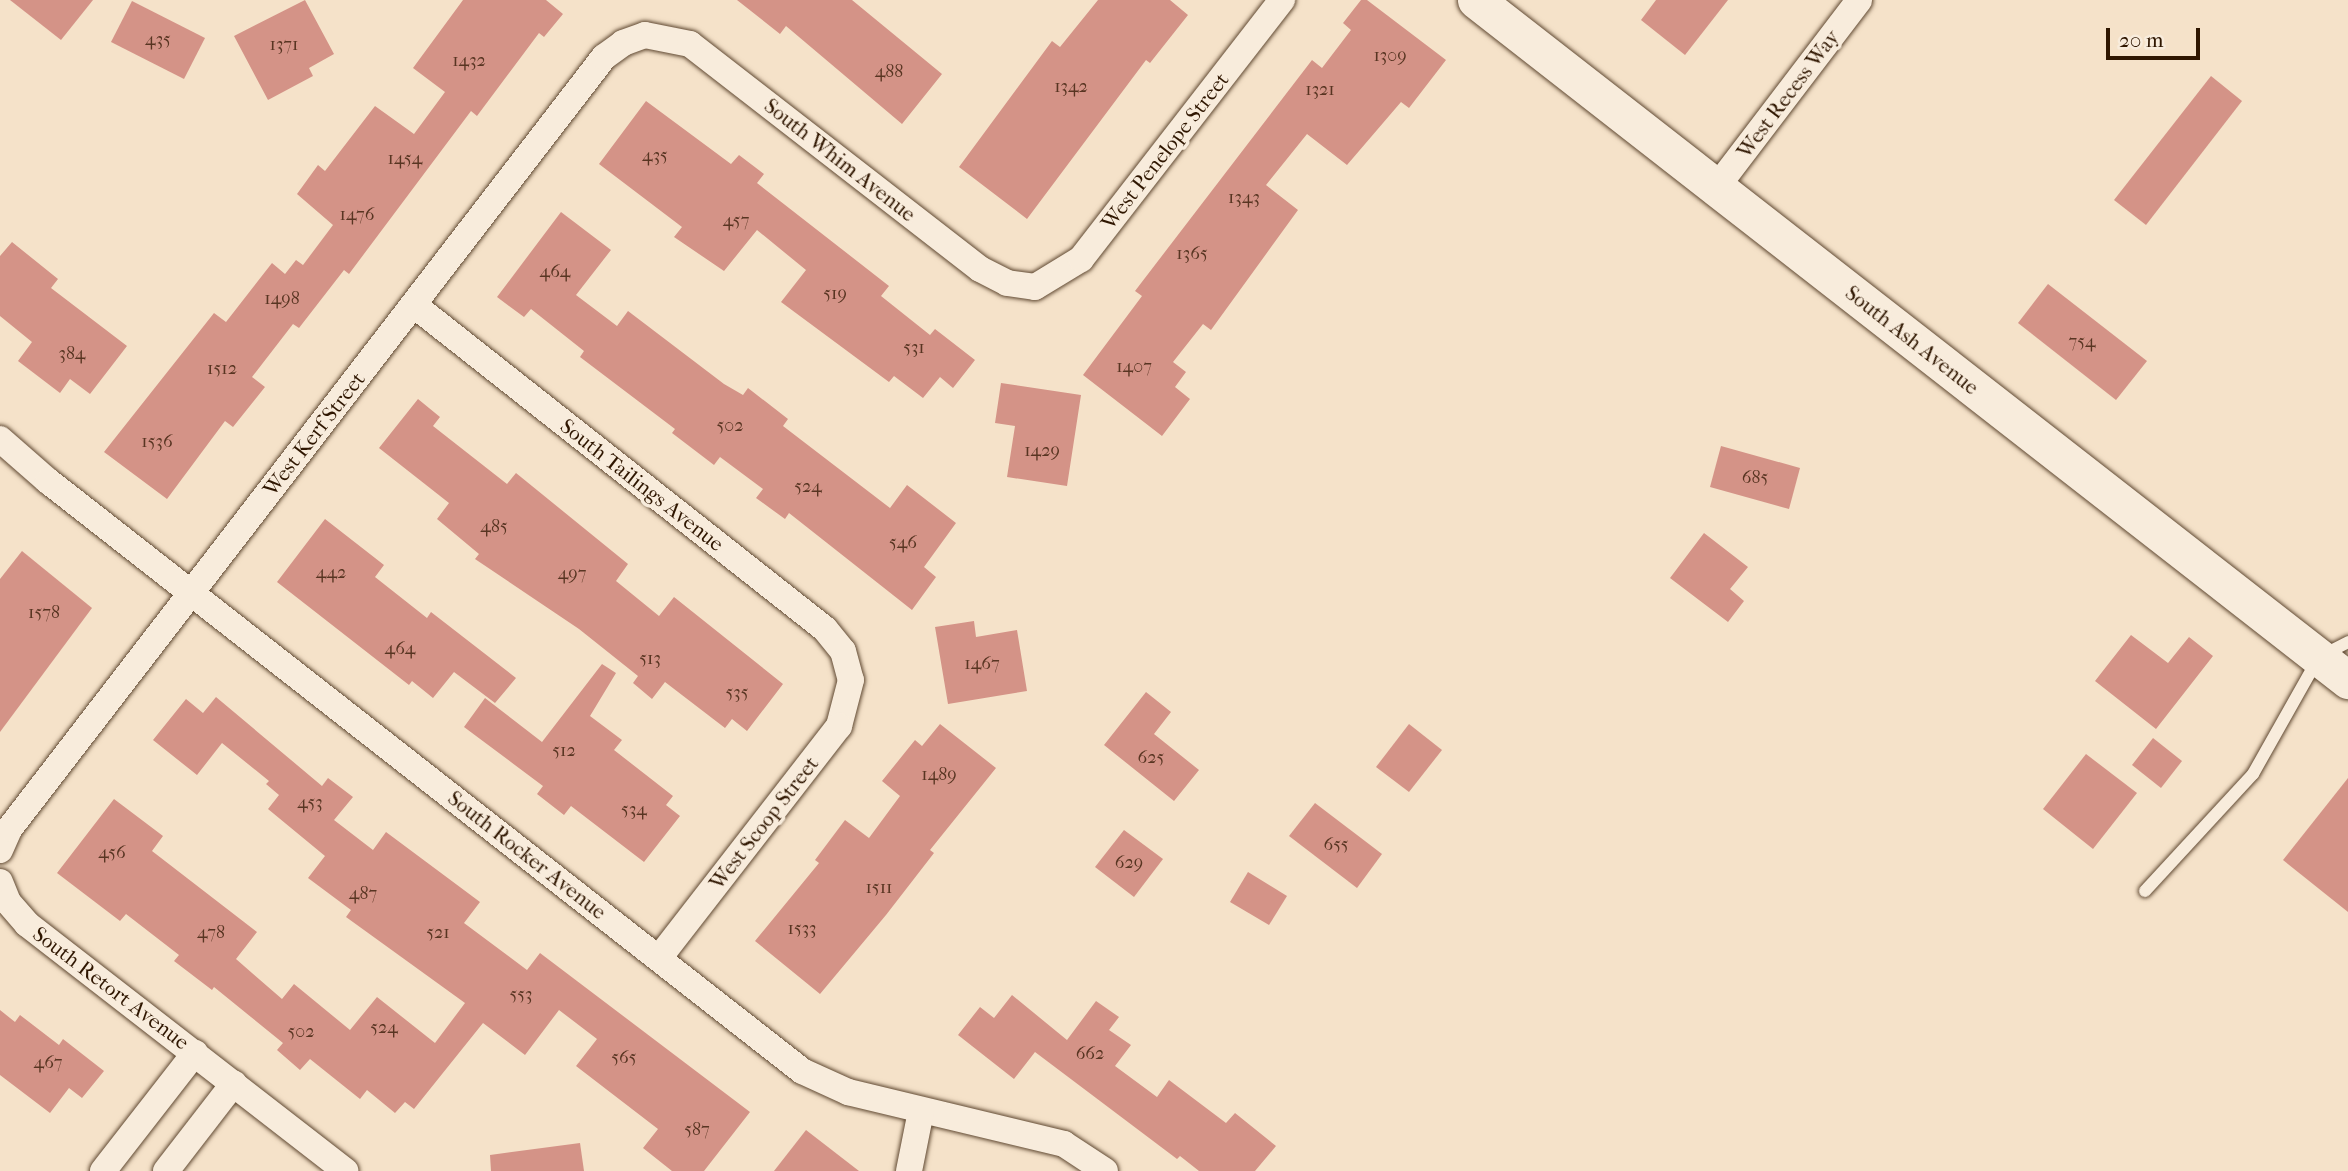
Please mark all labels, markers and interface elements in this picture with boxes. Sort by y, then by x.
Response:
scale bar [2110,14,2204,58]
street label: West Recess Way [1732,25,1844,163]
text: 20 m [2119,28,2163,52]
house number: 435 [145,29,171,51]
house number: 1371 [270,34,298,56]
house number: 1309 [1373,45,1407,67]
house number: 1432 [452,50,486,72]
house number: 488 [875,61,903,83]
street label: West Penelope Street [1096,67,1234,235]
house number: 1342 [1054,76,1088,98]
house number: 1321 [1305,79,1335,101]
street label: South Whim Avenue [759,93,921,227]
house number: 435 [642,145,668,167]
house number: 1454 [388,148,422,170]
house number: 1343 [1228,187,1260,209]
house number: 1476 [340,204,374,226]
house number: 457 [723,210,749,232]
house number: 1365 [1176,243,1208,265]
house number: 464 [540,261,570,283]
street label: South Ash Avenue [1840,280,1984,400]
house number: 519 [823,283,847,305]
house number: 1498 [264,288,300,310]
house number: 754 [2068,331,2096,353]
house number: 531 [903,337,925,359]
house number: 384 [59,343,85,365]
house number: 1407 [1116,356,1152,378]
house number: 1512 [207,358,237,380]
street label: West Kerf Street [258,367,370,501]
street label: South Tailings Avenue [555,413,729,557]
house number: 502 [717,415,743,437]
house number: 1536 [141,431,173,453]
house number: 1429 [1024,440,1060,462]
house number: 685 [1742,467,1768,489]
house number: 524 [794,476,822,498]
house number: 485 [480,516,508,538]
house number: 546 [889,532,917,554]
house number: 442 [316,562,346,584]
house number: 497 [558,563,586,585]
house number: 1578 [28,602,60,624]
house number: 464 [385,638,415,660]
house number: 513 [639,648,661,670]
house number: 1467 [964,653,1000,675]
house number: 535 [726,682,748,704]
house number: 512 [552,740,576,762]
house number: 625 [1138,747,1164,769]
street label: West Scoop Street [704,751,824,895]
house number: 1489 [921,764,957,786]
street label: South Rocker Avenue [443,785,611,925]
house number: 453 [297,792,323,814]
house number: 534 [621,799,647,821]
house number: 655 [1323,834,1349,856]
house number: 456 [98,842,126,864]
house number: 629 [1115,852,1143,874]
house number: 1511 [866,877,892,899]
house number: 487 [349,883,377,905]
house number: 1533 [788,918,816,940]
street label: South Retort Avenue [28,921,194,1055]
house number: 478 [197,922,225,944]
house number: 521 [426,922,450,944]
house number: 553 [510,984,532,1006]
house number: 524 [370,1017,398,1039]
house number: 502 [288,1021,314,1043]
house number: 662 [1076,1043,1104,1065]
house number: 565 [611,1047,637,1069]
house number: 467 [34,1052,62,1074]
house number: 587 [684,1119,710,1141]

